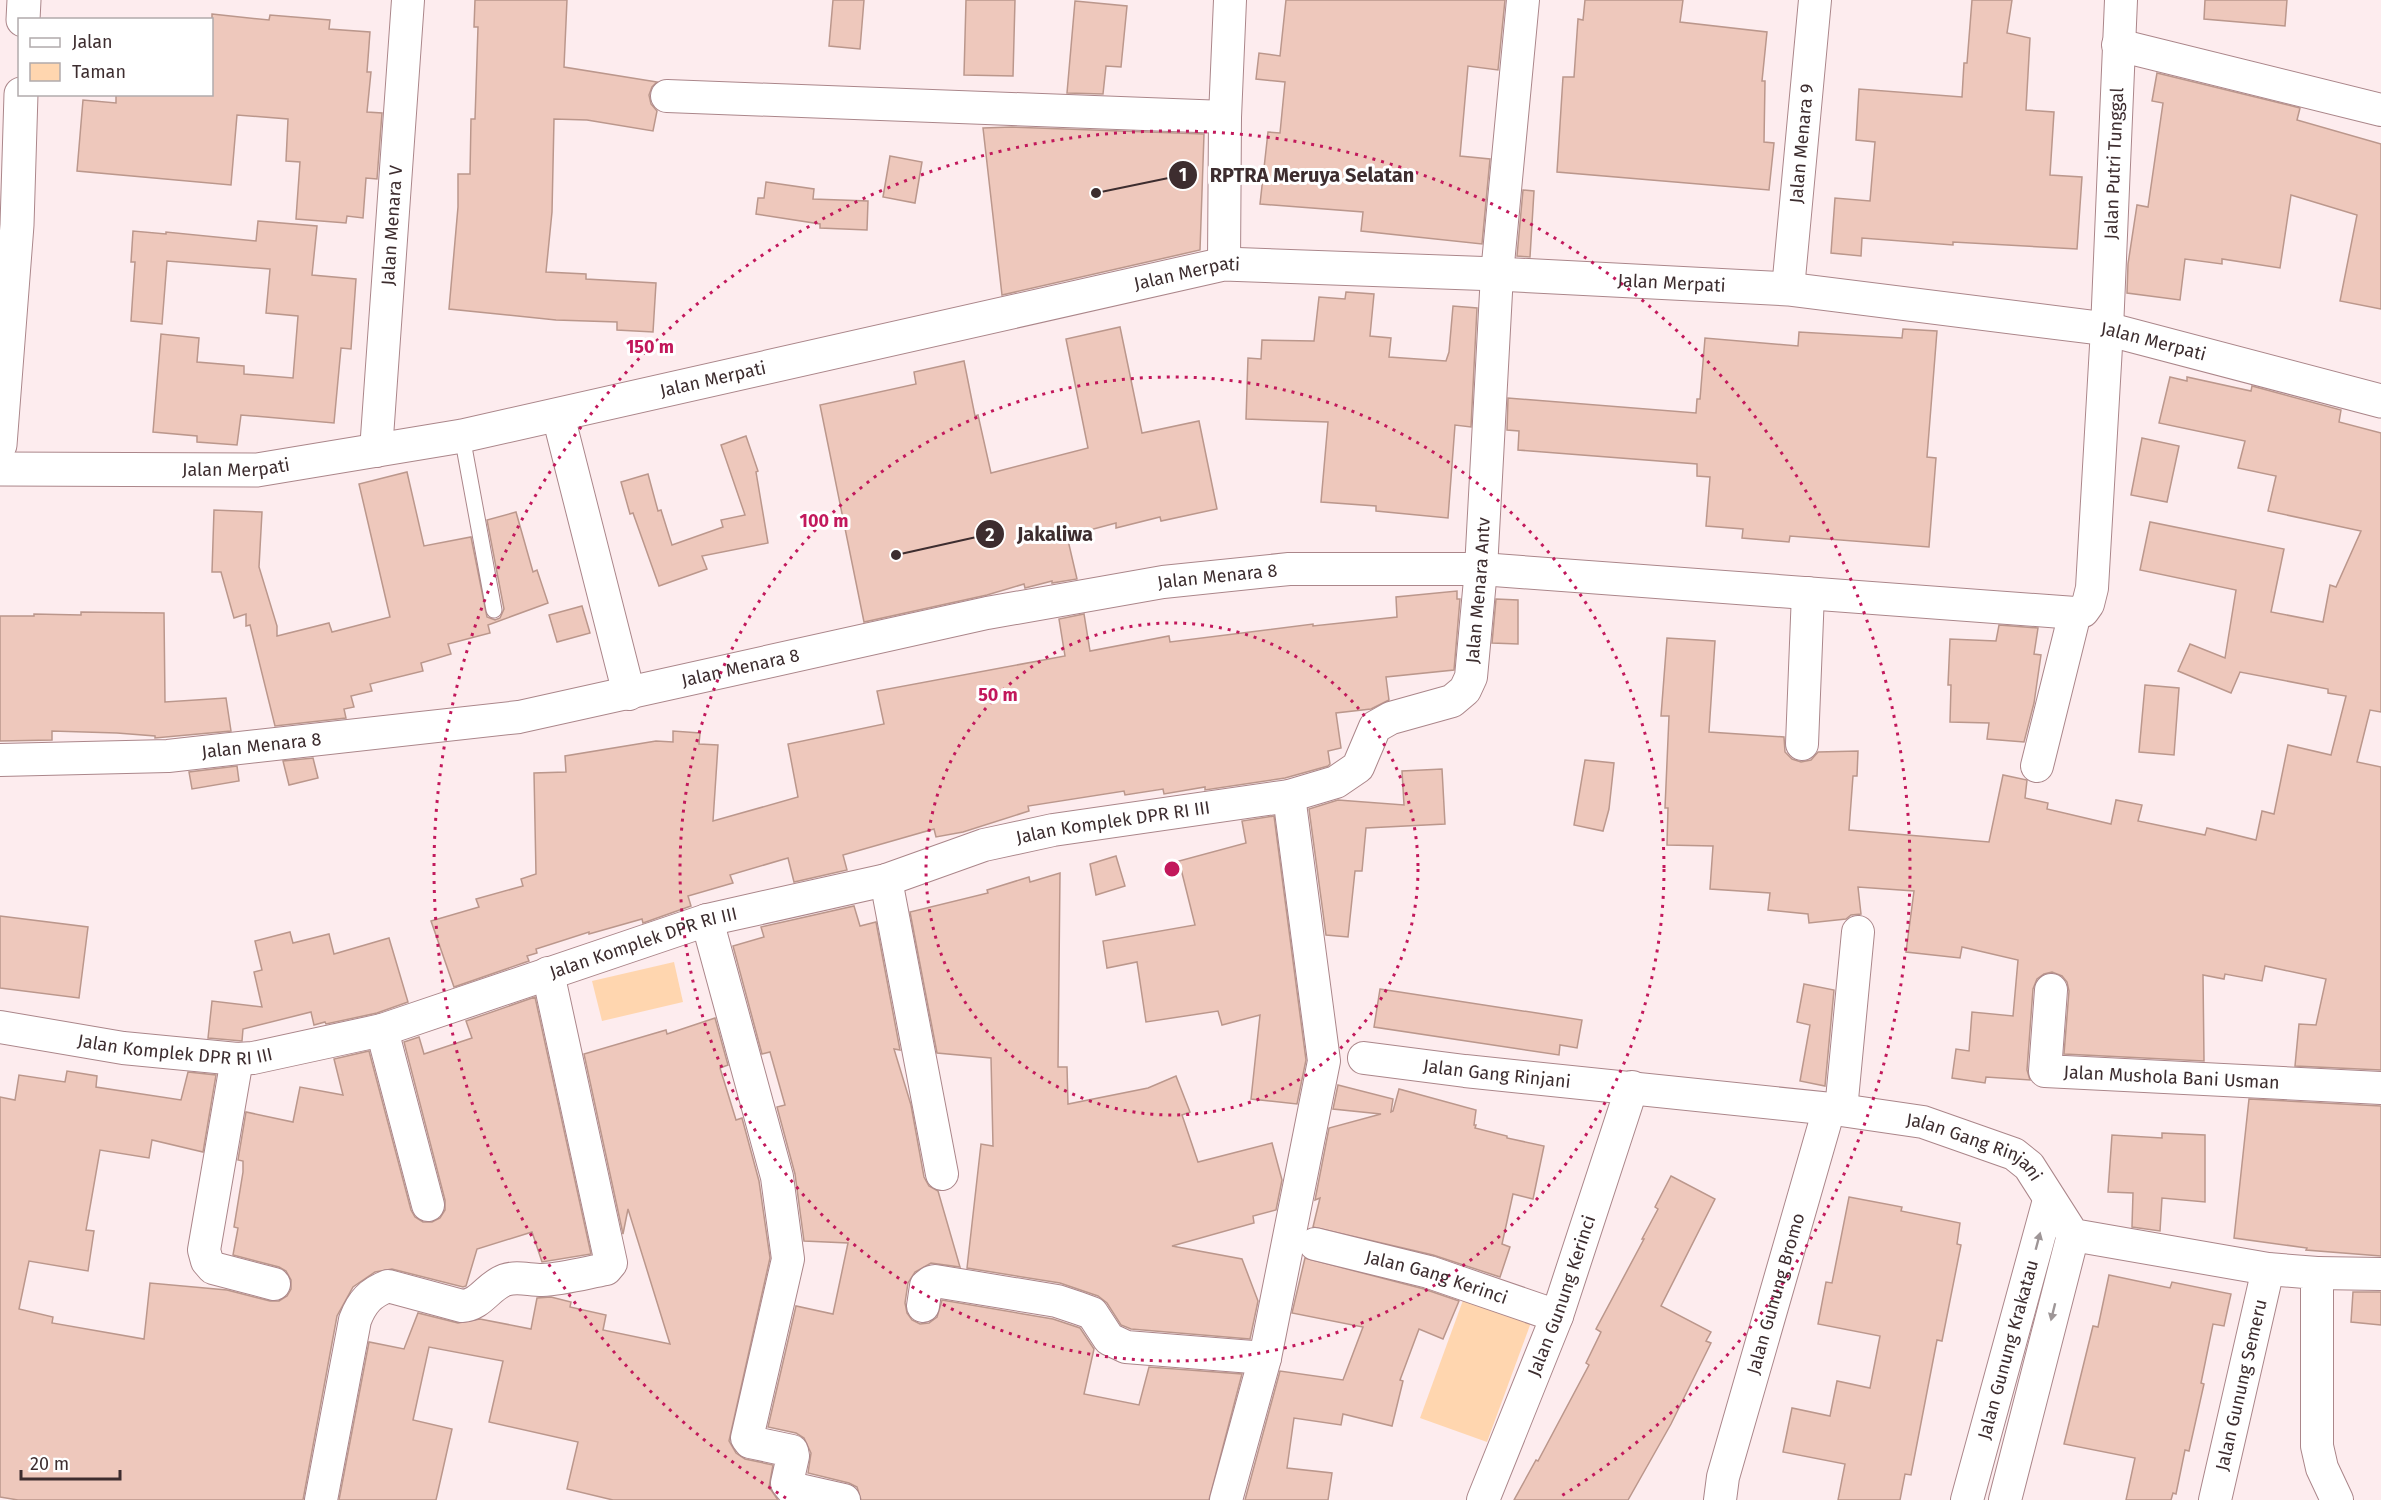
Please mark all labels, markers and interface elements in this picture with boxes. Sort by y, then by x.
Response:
legend [18,18,213,96]
text: Jalan [72,31,113,53]
text: Taman [72,61,126,83]
street label: Jalan Menara 9 [1785,83,1818,204]
street label: Jalan Putri Tunggal [2100,87,2128,240]
callout: RPTRA Meruya Selatan [1168,156,1426,194]
text: RPTRA Meruya Selatan [1210,163,1414,187]
text: 1 [1179,164,1187,186]
street label: Jalan Menara V [377,165,407,286]
street label: Jalan Merpati [1132,252,1240,295]
street label: Jalan Merpati [1617,269,1726,297]
street label: Jalan Merpati [2100,317,2208,366]
text: 150 m [626,336,674,358]
street label: Jalan Merpati [658,357,768,402]
street label: Jalan Merpati [182,454,291,481]
text: 100 m [800,510,848,532]
callout: Jakaliwa [975,515,1105,553]
street label: Jalan Menara Antv [1461,517,1495,665]
text: Jakaliwa [1016,522,1093,546]
text: 2 [985,524,995,546]
street label: Jalan Menara 8 [1156,559,1279,594]
street label: Jalan Menara 8 [679,644,802,692]
text: 50 m [978,684,1018,706]
street label: Jalan Menara 8 [200,728,323,763]
street label: Jalan Komplek DPR RI III [1014,797,1211,849]
centre of rings [1162,859,1182,879]
street label: Jalan Komplek DPR RI III [547,903,739,983]
street label: Jalan Komplek DPR RI III [76,1029,275,1070]
street label: Jalan Gang Rinjani [1422,1055,1572,1093]
street label: Jalan Mushola Bani Usman [2063,1061,2280,1094]
street label: Jalan Gang Rinjani [1905,1109,2047,1185]
street label: Jalan Gunung Bromo [1742,1210,1809,1377]
street label: Jalan Gunung Kerinci [1523,1212,1600,1380]
one-way arrow [2034,1232,2043,1250]
street label: Jalan Gang Kerinci [1363,1246,1511,1309]
street label: Jalan Gunung Krakatau [1973,1257,2043,1442]
street label: Jalan Gunung Semeru [2211,1297,2272,1473]
one-way arrow [2048,1303,2058,1321]
scale bar [21,1443,120,1481]
text: 20 m [30,1453,69,1475]

